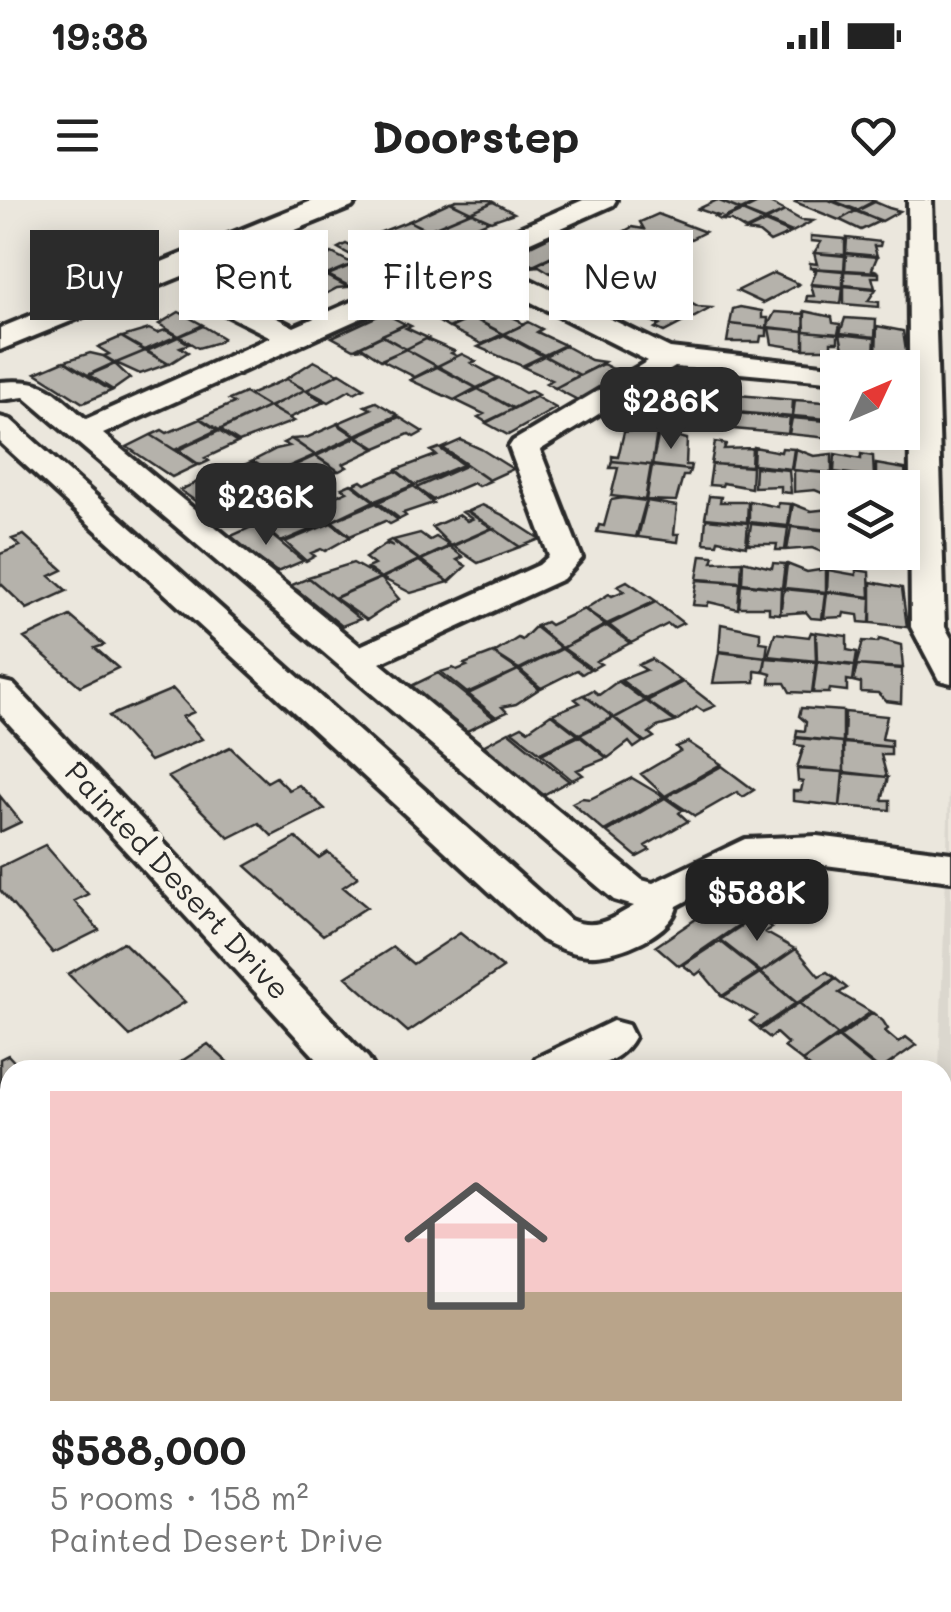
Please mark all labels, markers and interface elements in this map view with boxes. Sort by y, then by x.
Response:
text: 19:38 [50,10,148,60]
text: Doorstep [371,106,580,164]
icon: menu [50,108,105,163]
icon: heart [846,108,901,163]
chip: Buy [30,230,159,320]
chip: Rent [179,230,328,320]
chip: Filters [348,230,529,320]
chip: New [549,230,693,320]
north arrow [820,350,920,450]
map controls [820,350,920,570]
pin: $286K [601,367,741,452]
text: $286K [622,378,720,420]
pin: $236K [196,463,336,548]
button: layers [820,470,920,570]
text: $236K [217,474,315,516]
street label: Painted Desert Drive [57,752,300,1008]
pin: $588K [687,859,827,944]
text: $588K [707,870,807,912]
icon: home [386,1156,566,1336]
text: $588,000 [50,1421,246,1476]
text: 5 rooms · 158 m² [50,1476,309,1518]
text: Painted Desert Drive [50,1518,384,1560]

